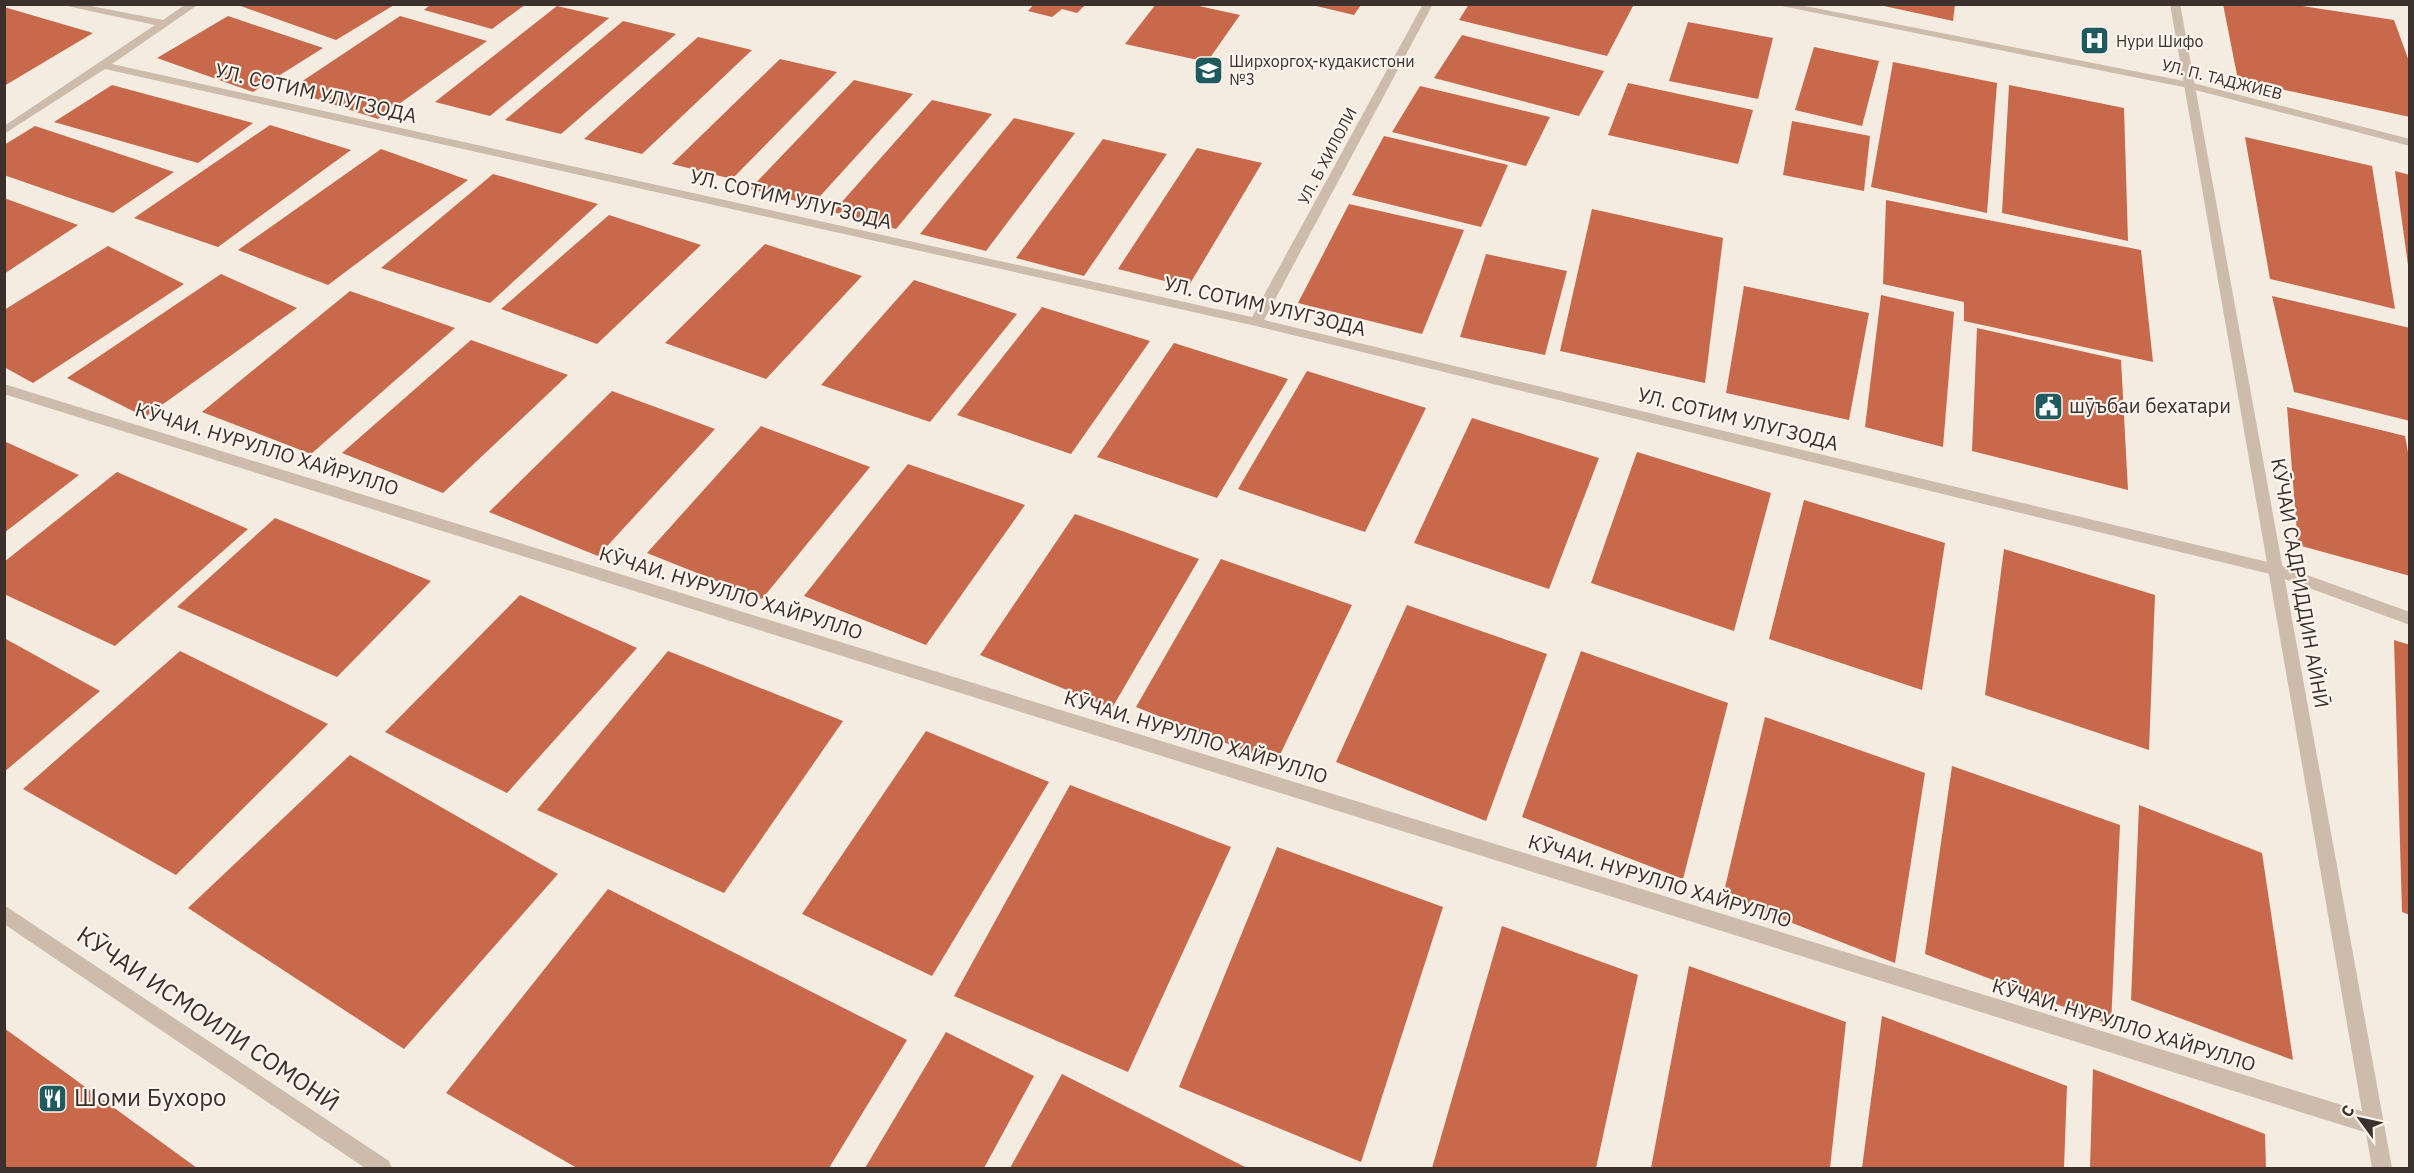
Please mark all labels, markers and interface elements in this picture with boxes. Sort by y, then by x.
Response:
hospital icon: Нури Шифо [2079,25,2111,57]
place label: Нури Шифо [2116,31,2203,51]
place label: Ширхоргоҳ-кудакистони №3 [1229,51,1415,89]
school or university icon: Ширхоргоҳ-кудакистони №3 [1192,54,1224,86]
street label: УЛ. П. ТАДЖИЕВ [2159,54,2285,104]
street label: УЛ. СОТИМ УЛУГЗОДА [213,56,420,129]
street label: УЛ. Б ХИЛОЛИ [1293,104,1361,208]
street label: УЛ. СОТИМ УЛУГЗОДА [688,162,895,235]
street label: УЛ. СОТИМ УЛУГЗОДА [1162,269,1369,342]
street label: УЛ. СОТИМ УЛУГЗОДА [1635,380,1842,457]
public building icon: шӯъбаи бехатари [2032,390,2064,422]
place label: шӯъбаи бехатари [2069,392,2231,419]
street label: КӮЧАИ. НУРУЛЛО ХАЙРУЛЛО [132,396,402,502]
street label: КӮЧАИ САДРИДДИН АЙНӢ [2265,456,2336,710]
street label: КӮЧАИ. НУРУЛЛО ХАЙРУЛЛО [596,540,866,646]
street label: КӮЧАИ. НУРУЛЛО ХАЙРУЛЛО [1061,684,1331,790]
street label: КӮЧАИ. НУРУЛЛО ХАЙРУЛЛО [1525,828,1795,934]
street label: КӮЧАИ ИСМОИЛИ СОМОНӢ [71,918,346,1118]
street label: КӮЧАИ. НУРУЛЛО ХАЙРУЛЛО [1989,972,2259,1078]
place label: Шоми Бухоро [74,1081,227,1113]
restaurant icon: Шоми Бухоро [37,1082,69,1114]
north arrow [2330,1089,2390,1149]
text: С [2336,1101,2359,1121]

